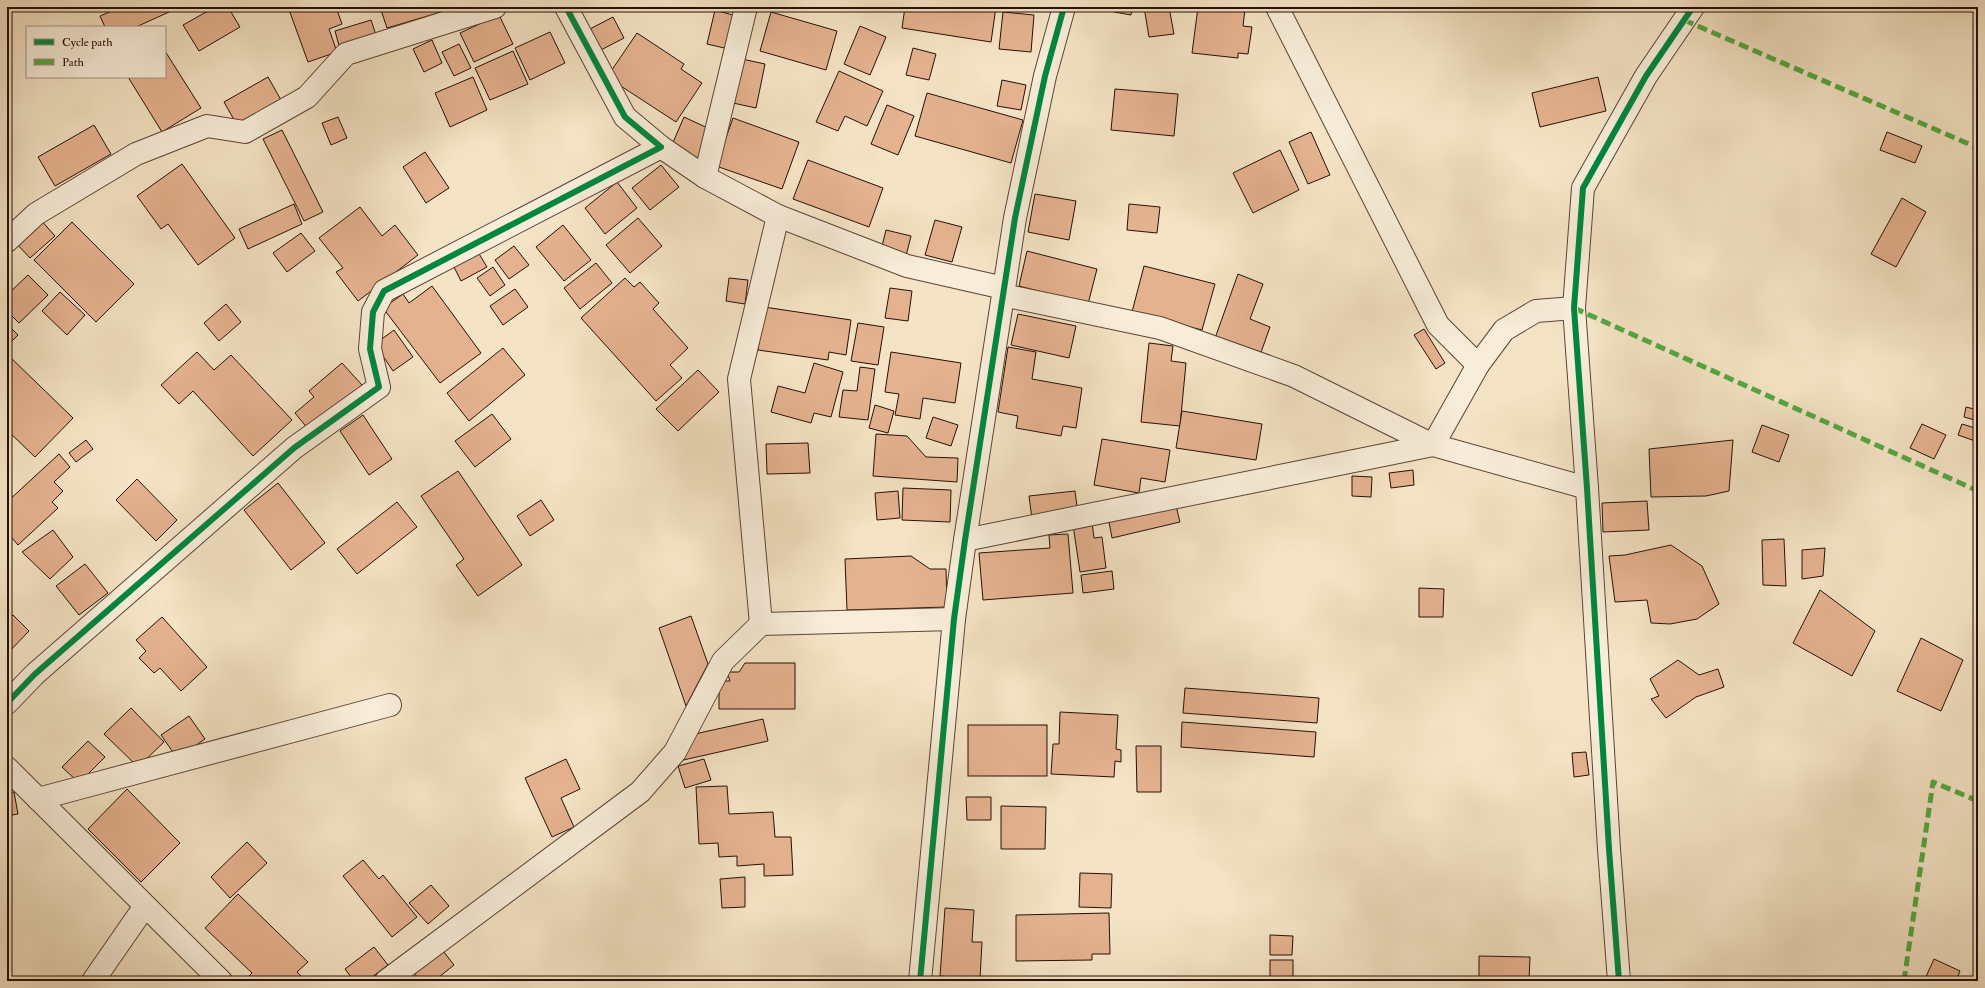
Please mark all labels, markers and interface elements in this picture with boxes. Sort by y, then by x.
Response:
legend [26,26,166,78]
text: Cycle path [62,35,113,50]
text: Path [62,55,85,70]

